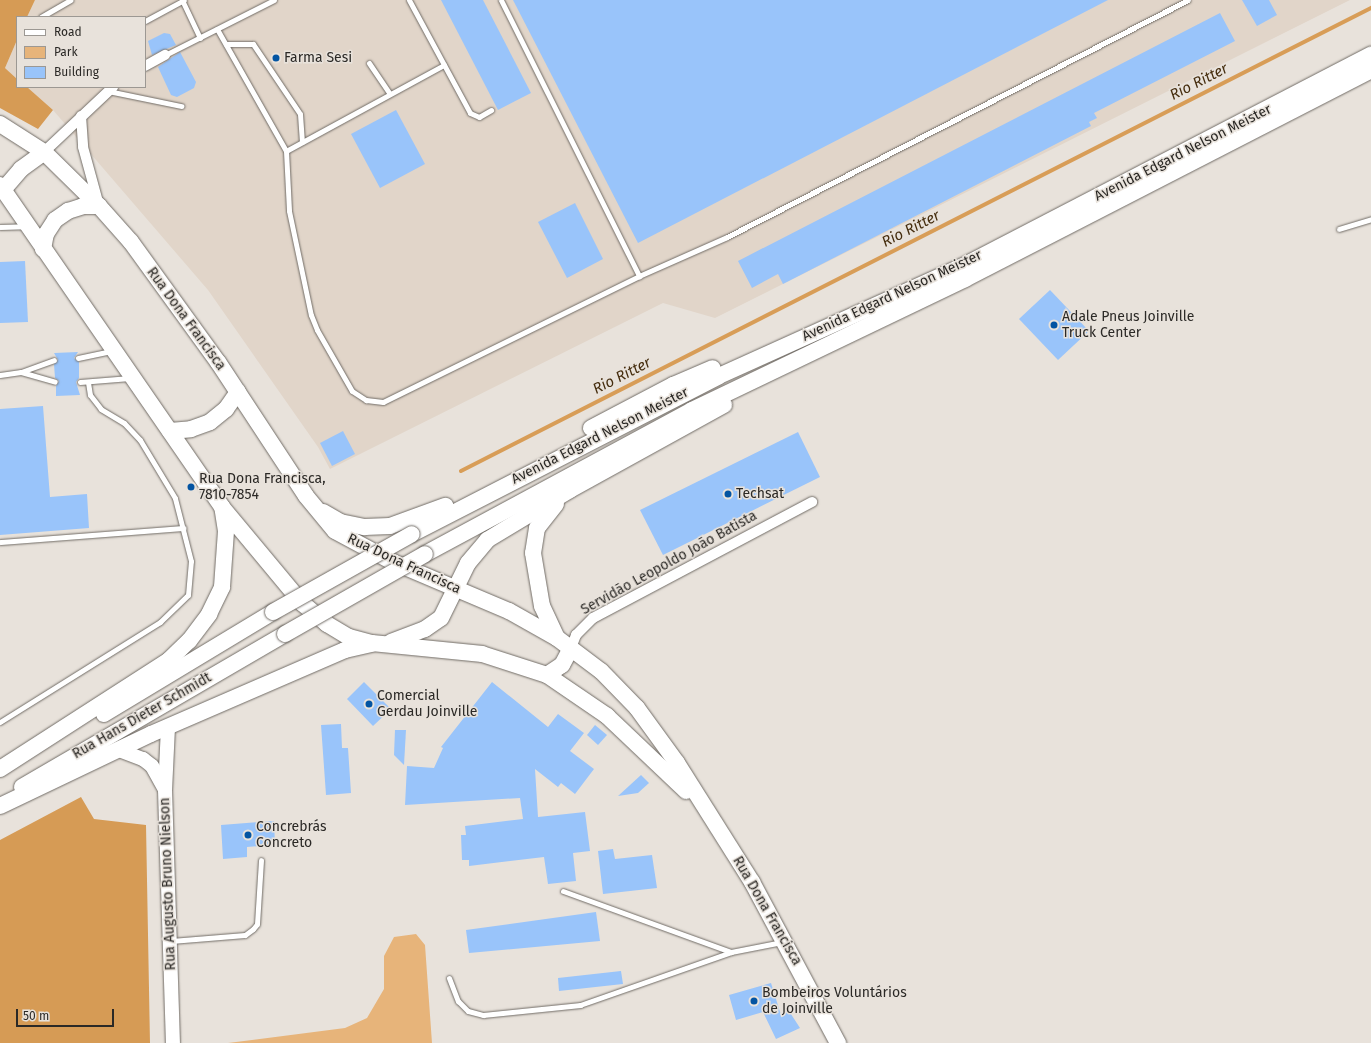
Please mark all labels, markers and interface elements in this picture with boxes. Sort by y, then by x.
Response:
legend [16,16,146,88]
text: Road [54,25,82,39]
text: Park [54,45,78,59]
place label: Farma Sesi [284,50,352,66]
marker: Farma Sesi [271,53,281,63]
water label: Rio Ritter [1167,60,1231,104]
text: Building [54,65,99,79]
street label: Avenida Edgard Nelson Meister [1092,101,1274,205]
water label: Rio Ritter [879,207,943,251]
street label: Avenida Edgard Nelson Meister [799,247,985,345]
street label: Rua Dona Francisca [143,264,229,374]
place label: Adale Pneus Joinville Truck Center [1062,309,1194,342]
marker: Adale Pneus Joinville Truck Center [1049,320,1059,330]
water label: Rio Ritter [590,354,654,398]
street label: Avenida Edgard Nelson Meister [509,384,691,488]
place label: Rua Dona Francisca, 7810-7854 [199,471,325,504]
marker: Rua Dona Francisca, 7810-7854 [186,482,196,492]
place label: Techsat [736,486,784,502]
marker: Techsat [723,489,733,499]
street label: Servidão Leopoldo João Batista [578,508,760,618]
street label: Rua Dona Francisca [345,530,463,598]
street label: Rua Hans Dieter Schmidt [70,669,214,763]
place label: Comercial Gerdau Joinville [377,688,477,720]
marker: Comercial Gerdau Joinville [364,699,374,709]
street label: Rua Augusto Bruno Nielson [157,797,179,971]
place label: Concrebrás Concreto [256,819,326,852]
marker: Concrebrás Concreto [243,830,253,840]
street label: Rua Dona Francisca [729,853,805,969]
place label: Bombeiros Voluntários de Joinville [762,985,907,1018]
marker: Bombeiros Voluntários de Joinville [749,996,759,1006]
scale bar [18,1001,116,1027]
text: 50 m [23,1009,49,1023]

